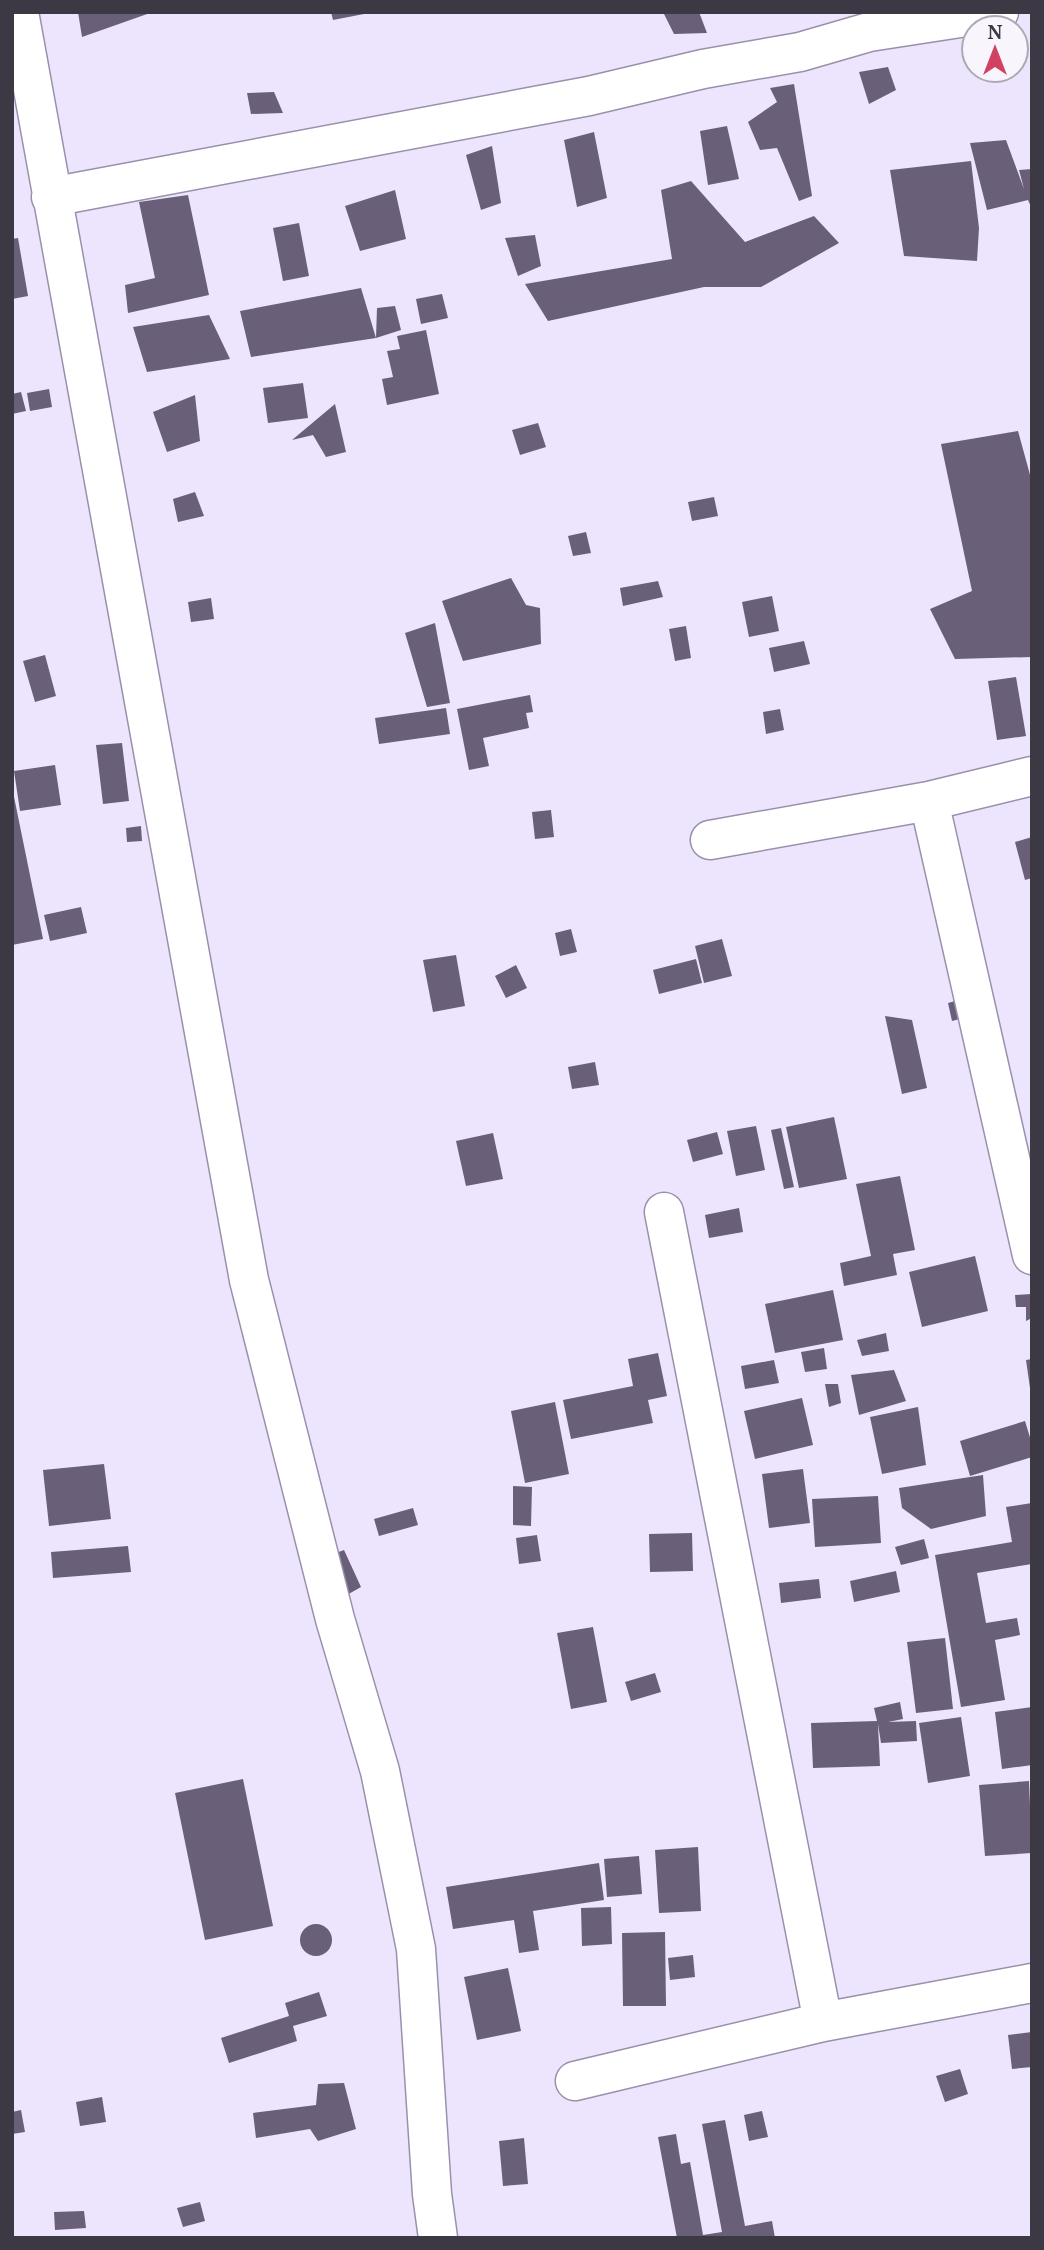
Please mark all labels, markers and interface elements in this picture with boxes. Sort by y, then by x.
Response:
north arrow [960,14,1030,84]
text: N [988,19,1003,45]

